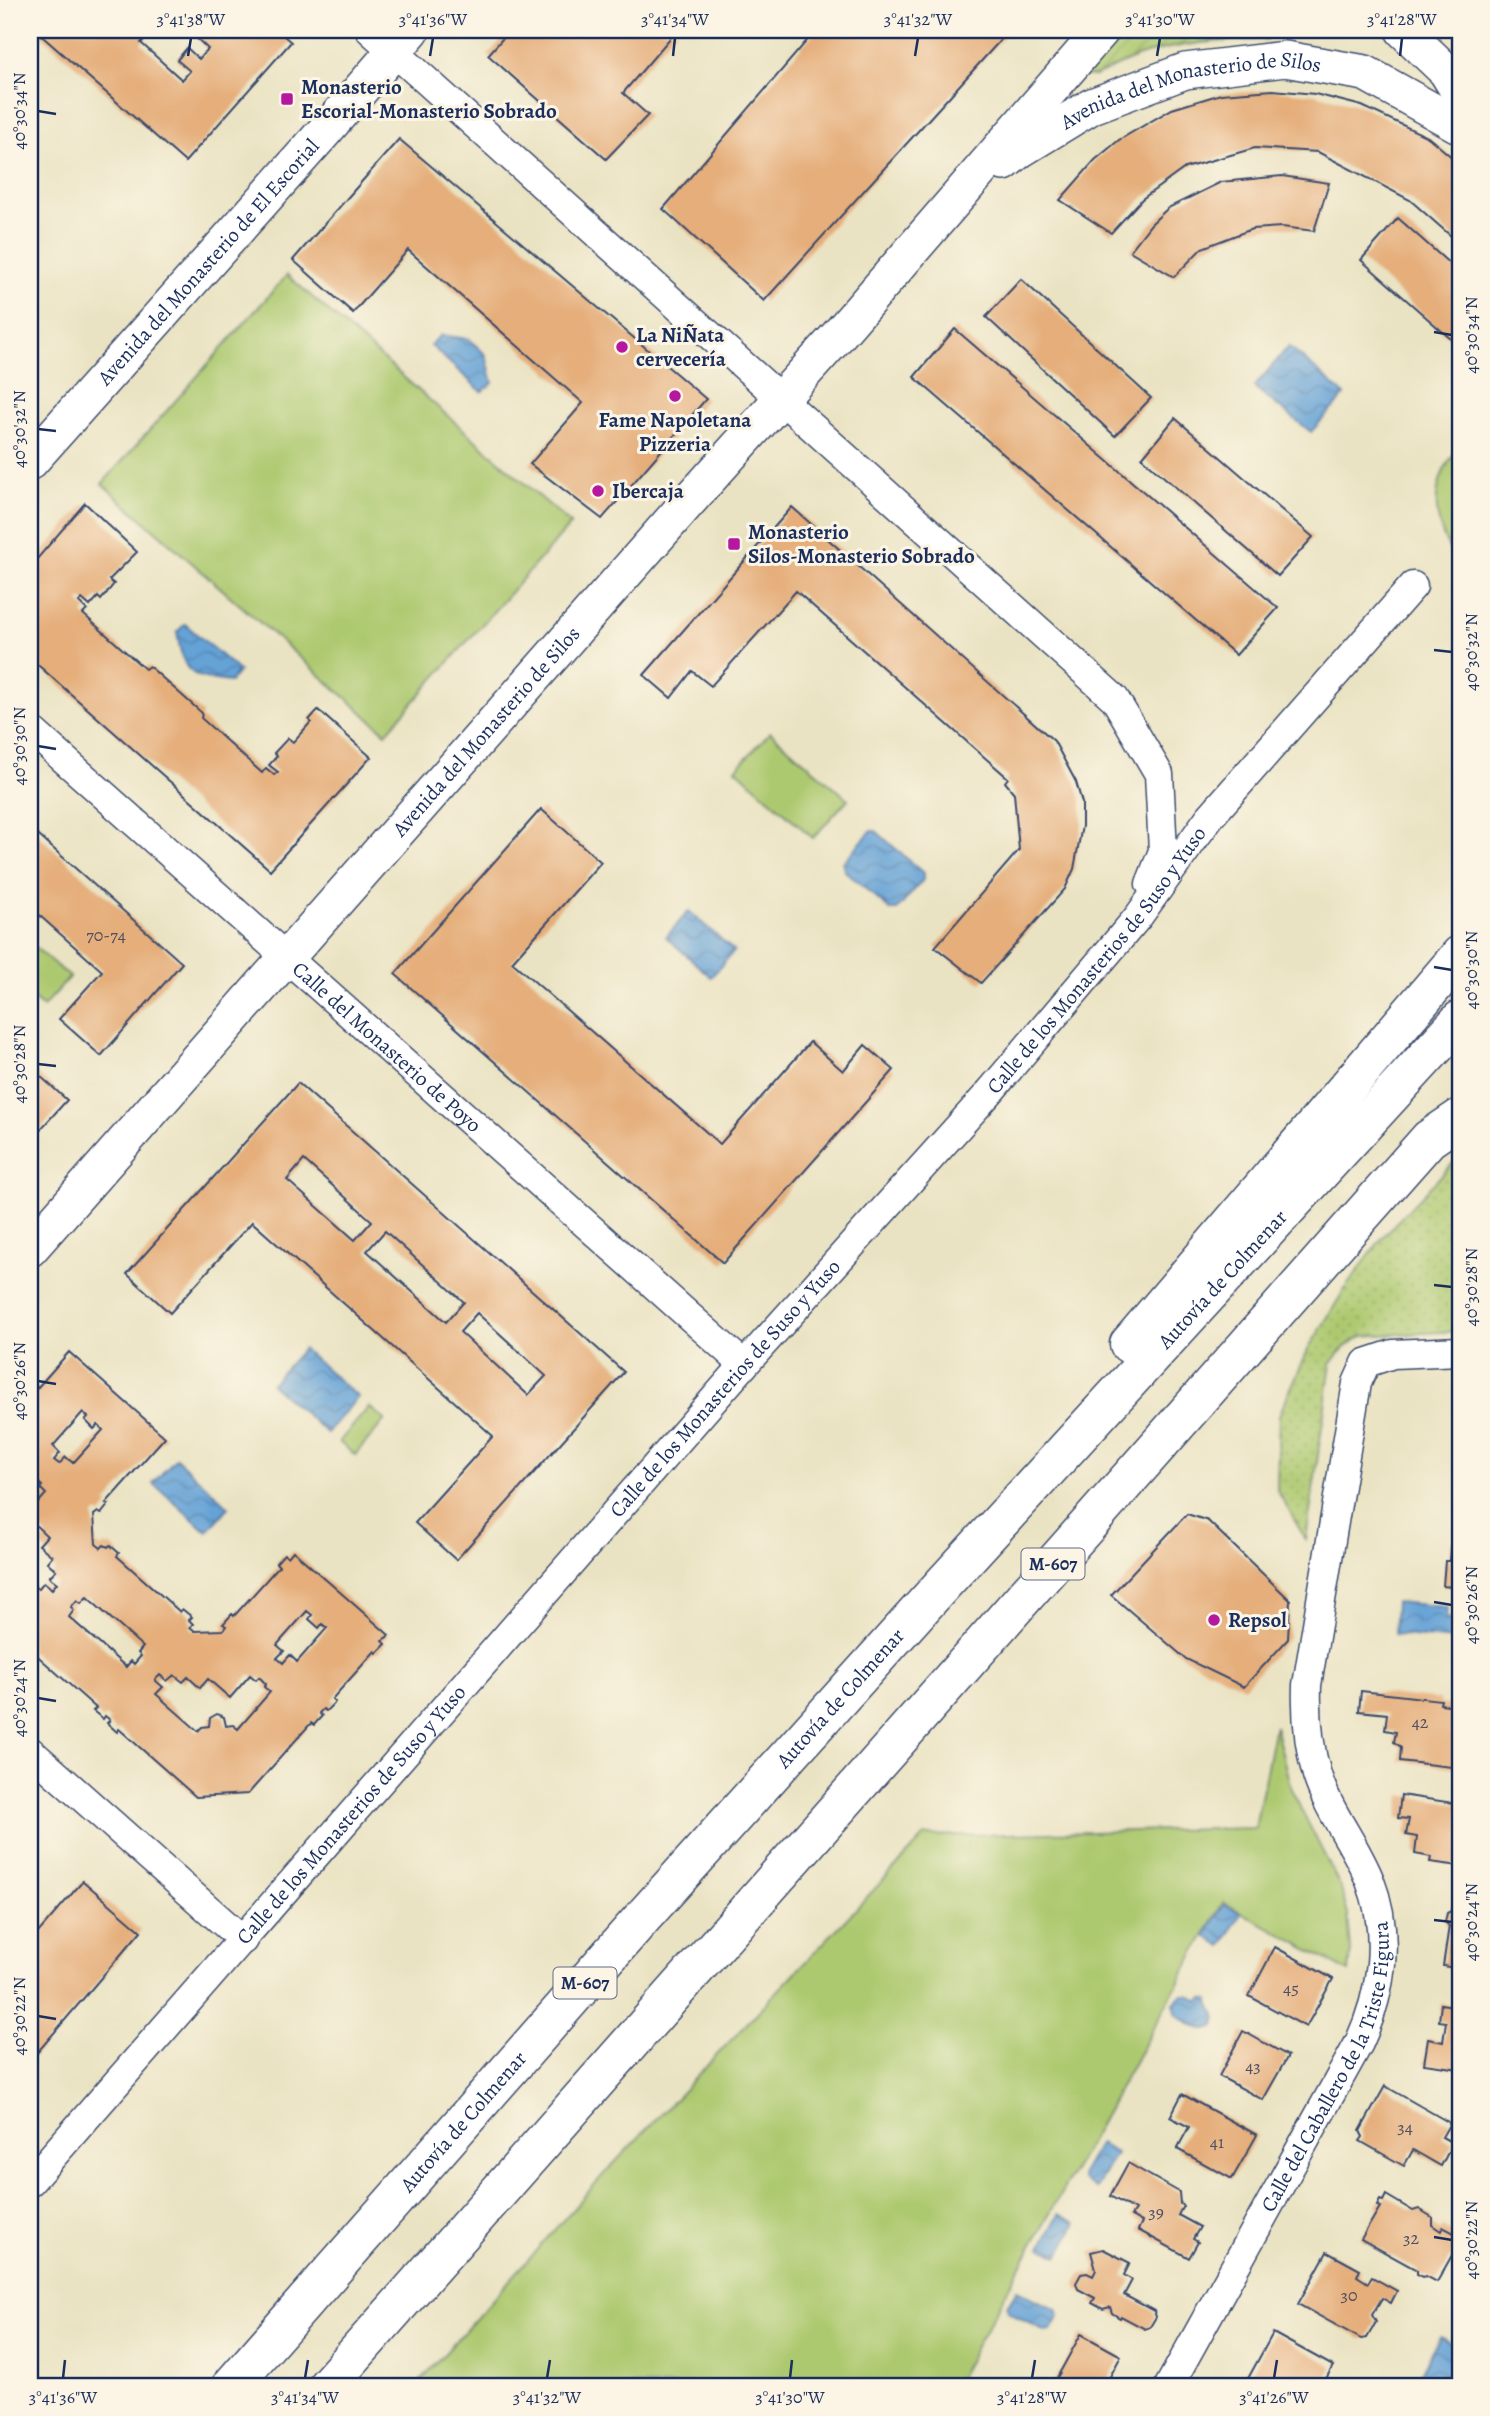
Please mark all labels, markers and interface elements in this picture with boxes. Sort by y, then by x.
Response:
text: 3°41'38"W [157,7,226,31]
text: 3°41'36"W [399,7,467,31]
text: 3°41'34"W [641,7,709,31]
text: 3°41'32"W [884,7,953,31]
text: 3°41'30"W [1125,7,1195,31]
text: 3°41'28"W [1367,7,1437,31]
street label: Avenida del Monasterio de Silos [1054,44,1323,137]
text: 40°30'34"N [7,72,31,150]
place label: Monasterio Escorial-Monasterio Sobrado [301,73,557,125]
marker: Monasterio Escorial-Monasterio Sobrado [279,91,295,107]
street label: Avenida del Monasterio de El Escorial [90,133,326,392]
text: 40°30'34"N [1459,296,1483,374]
place label: La NiÑata cervecería [636,321,727,373]
marker: La NiÑata cervecería [614,339,630,355]
marker: Fame Napoletana Pizzeria [667,388,683,404]
text: 40°30'32"N [7,390,31,468]
place label: Fame Napoletana Pizzeria [599,406,752,458]
place label: Ibercaja [612,477,685,505]
marker: Ibercaja [590,483,606,499]
place label: Monasterio Silos-Monasterio Sobrado [748,518,975,570]
marker: Monasterio Silos-Monasterio Sobrado [726,536,742,552]
text: 40°30'32"N [1459,613,1483,691]
street label: Avenida del Monasterio de Silos [385,620,586,843]
text: 40°30'30"N [7,707,31,785]
street label: Calle de los Monasterios de Suso y Yuso [980,821,1212,1100]
house number: 70-74 [86,923,126,947]
text: 40°30'30"N [1459,931,1483,1009]
street label: Calle del Monasterio de Poyo [286,955,488,1139]
text: 40°30'28"N [7,1024,31,1104]
street label: Autovía de Colmenar [1151,1204,1293,1355]
text: 40°30'28"N [1459,1247,1483,1327]
street label: Calle de los Monasterios de Suso y Yuso [603,1253,847,1523]
text: 40°30'26"N [7,1342,31,1420]
road number: M-607 [1021,1548,1084,1580]
text: 40°30'26"N [1459,1566,1483,1644]
place label: Repsol [1228,1606,1287,1634]
marker: Repsol [1206,1612,1222,1628]
street label: Autovía de Colmenar [769,1622,911,1775]
text: 40°30'24"N [7,1659,31,1737]
street label: Calle de los Monasterios de Suso y Yuso [230,1679,472,1950]
house number: 42 [1412,1710,1429,1734]
text: 40°30'24"N [1459,1883,1483,1961]
street label: Calle del Caballero de la Triste Figura [1254,1920,1396,2217]
road number: M-607 [554,1968,616,1998]
house number: 45 [1283,1976,1299,2000]
text: 40°30'22"N [7,1977,31,2055]
street label: Autovía de Colmenar [393,2045,533,2199]
house number: 43 [1245,2054,1261,2078]
house number: 34 [1397,2115,1413,2139]
house number: 41 [1210,2130,1224,2154]
house number: 39 [1148,2200,1164,2224]
text: 40°30'22"N [1459,2201,1483,2279]
house number: 32 [1403,2226,1419,2250]
house number: 30 [1340,2283,1358,2307]
text: 3°41'36"W [29,2385,97,2409]
text: 3°41'34"W [271,2385,339,2409]
text: 3°41'32"W [513,2385,582,2409]
text: 3°41'30"W [755,2385,825,2409]
text: 3°41'28"W [997,2385,1067,2409]
text: 3°41'26"W [1239,2385,1309,2409]

